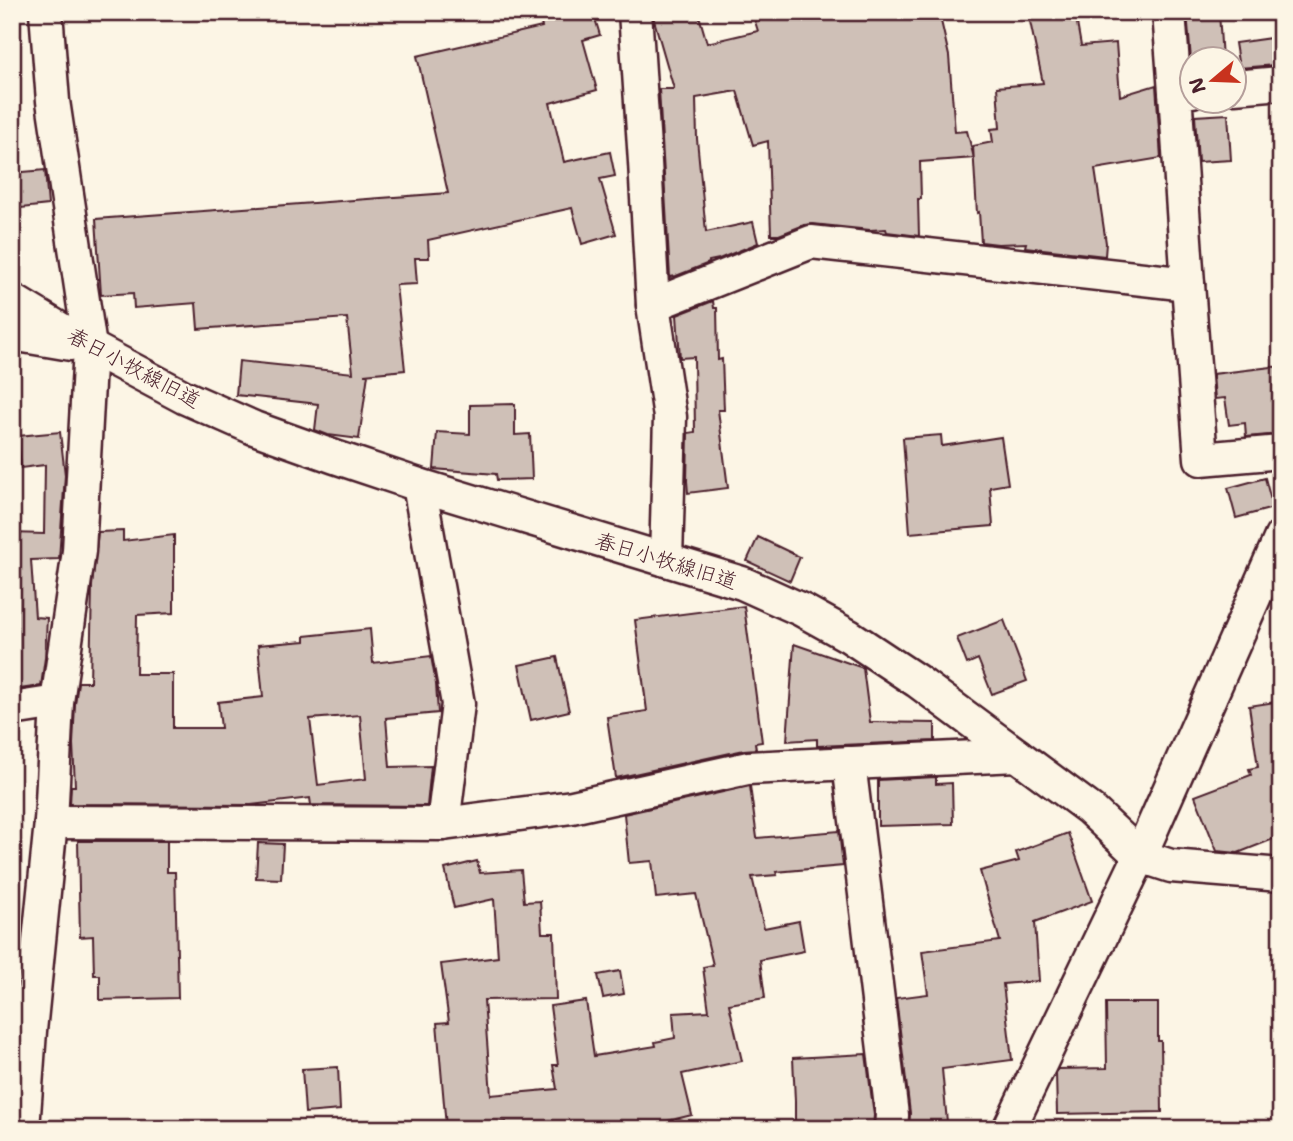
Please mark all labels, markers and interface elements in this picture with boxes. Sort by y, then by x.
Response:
north arrow [1178,46,1248,116]
text: N [1183,74,1212,97]
street label: 春日小牧線旧道 [63,321,205,415]
street label: 春日小牧線旧道 [592,526,740,596]

